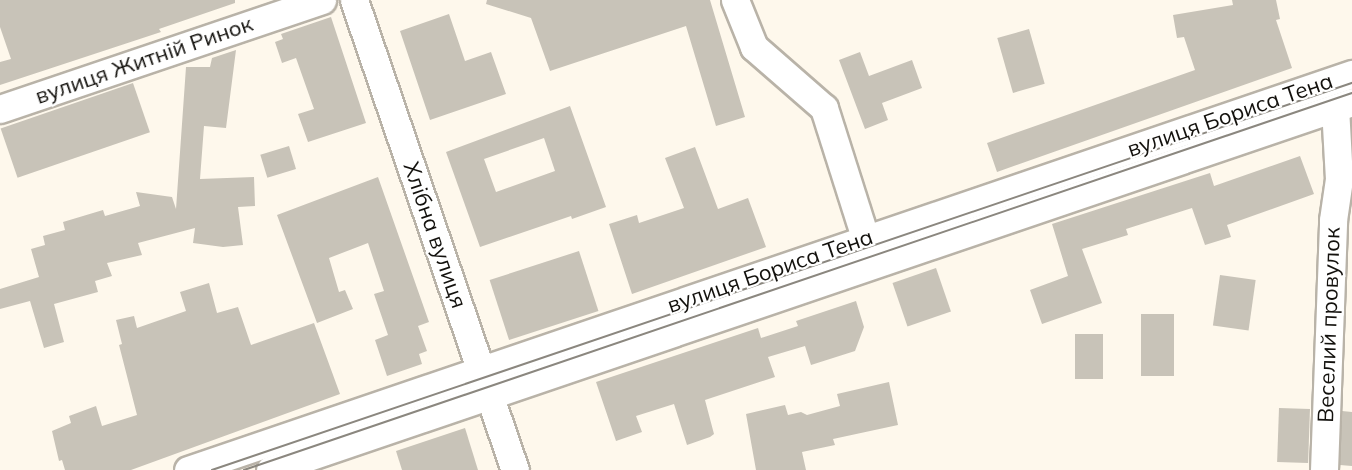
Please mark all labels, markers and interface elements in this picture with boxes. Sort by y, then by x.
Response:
street label: вулиця Житній Ринок [32,10,256,110]
street label: вулиця Бориса Тена [1124,67,1336,163]
street label: Хлібна вулиця [398,158,472,312]
street label: вулиця Бориса Тена [664,223,876,319]
street label: Веселий провулок [1312,227,1346,423]

